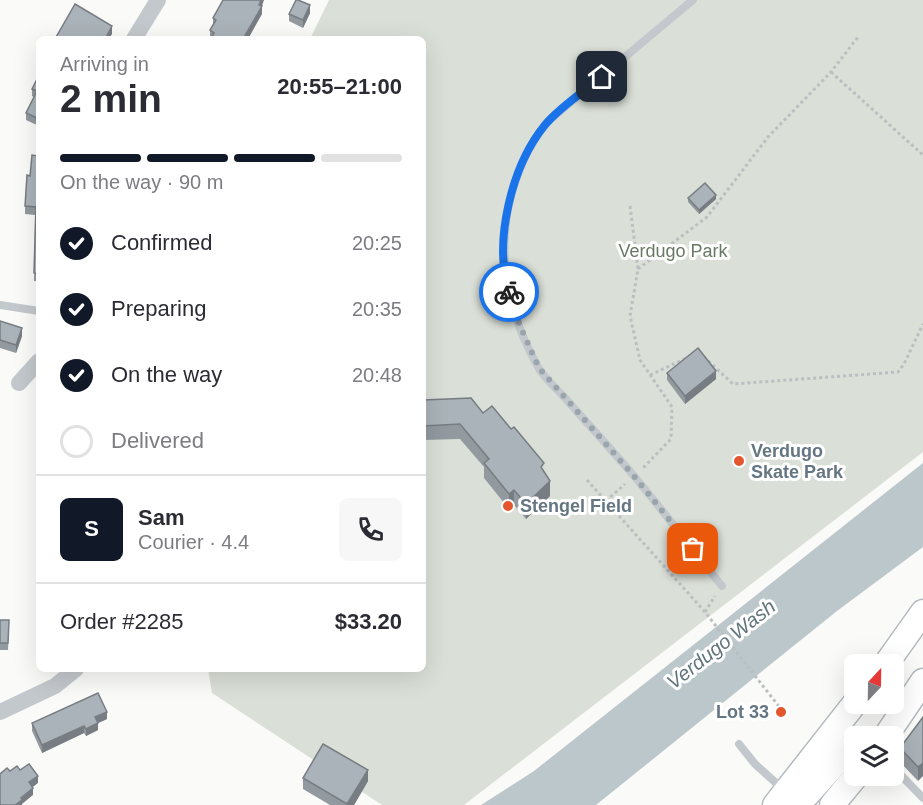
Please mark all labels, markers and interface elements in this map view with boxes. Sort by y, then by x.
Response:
pin [576,51,627,102]
text: Arriving in [60,53,149,75]
icon: home [585,60,618,93]
text: 20:55–21:00 [277,74,402,99]
text: 2 min [60,77,162,120]
text: On the way · 90 m [60,171,223,193]
icon: check [60,227,93,260]
text: Confirmed [111,230,212,255]
text: 20:25 [352,232,402,254]
park label: Verdugo Park [618,241,729,261]
courier [479,262,539,322]
icon: bike [493,276,526,309]
icon: check [60,293,93,326]
text: Preparing [111,296,206,321]
text: 20:35 [352,298,402,320]
icon: check [60,359,93,392]
text: On the way [111,362,222,387]
text: 20:48 [352,364,402,386]
text: Delivered [111,428,204,453]
place label: Verdugo Skate Park [751,441,844,482]
marker: Verdugo Skate Park [732,454,746,468]
place label: Stengel Field [520,496,632,516]
button: phone [339,498,402,561]
marker: Stengel Field [501,499,515,513]
text: Sam [138,505,184,530]
text: S [84,516,99,541]
pin [667,523,718,574]
text: Courier · 4.4 [138,531,249,553]
icon: bag [676,532,709,565]
water label: Verdugo Wash [663,595,779,693]
text: Order #2285 [60,609,184,634]
text: $33.20 [335,609,402,634]
north arrow [844,654,904,714]
map controls [844,654,904,786]
place label: Lot 33 [716,702,769,722]
marker: Lot 33 [774,705,788,719]
button: layers [844,726,904,786]

